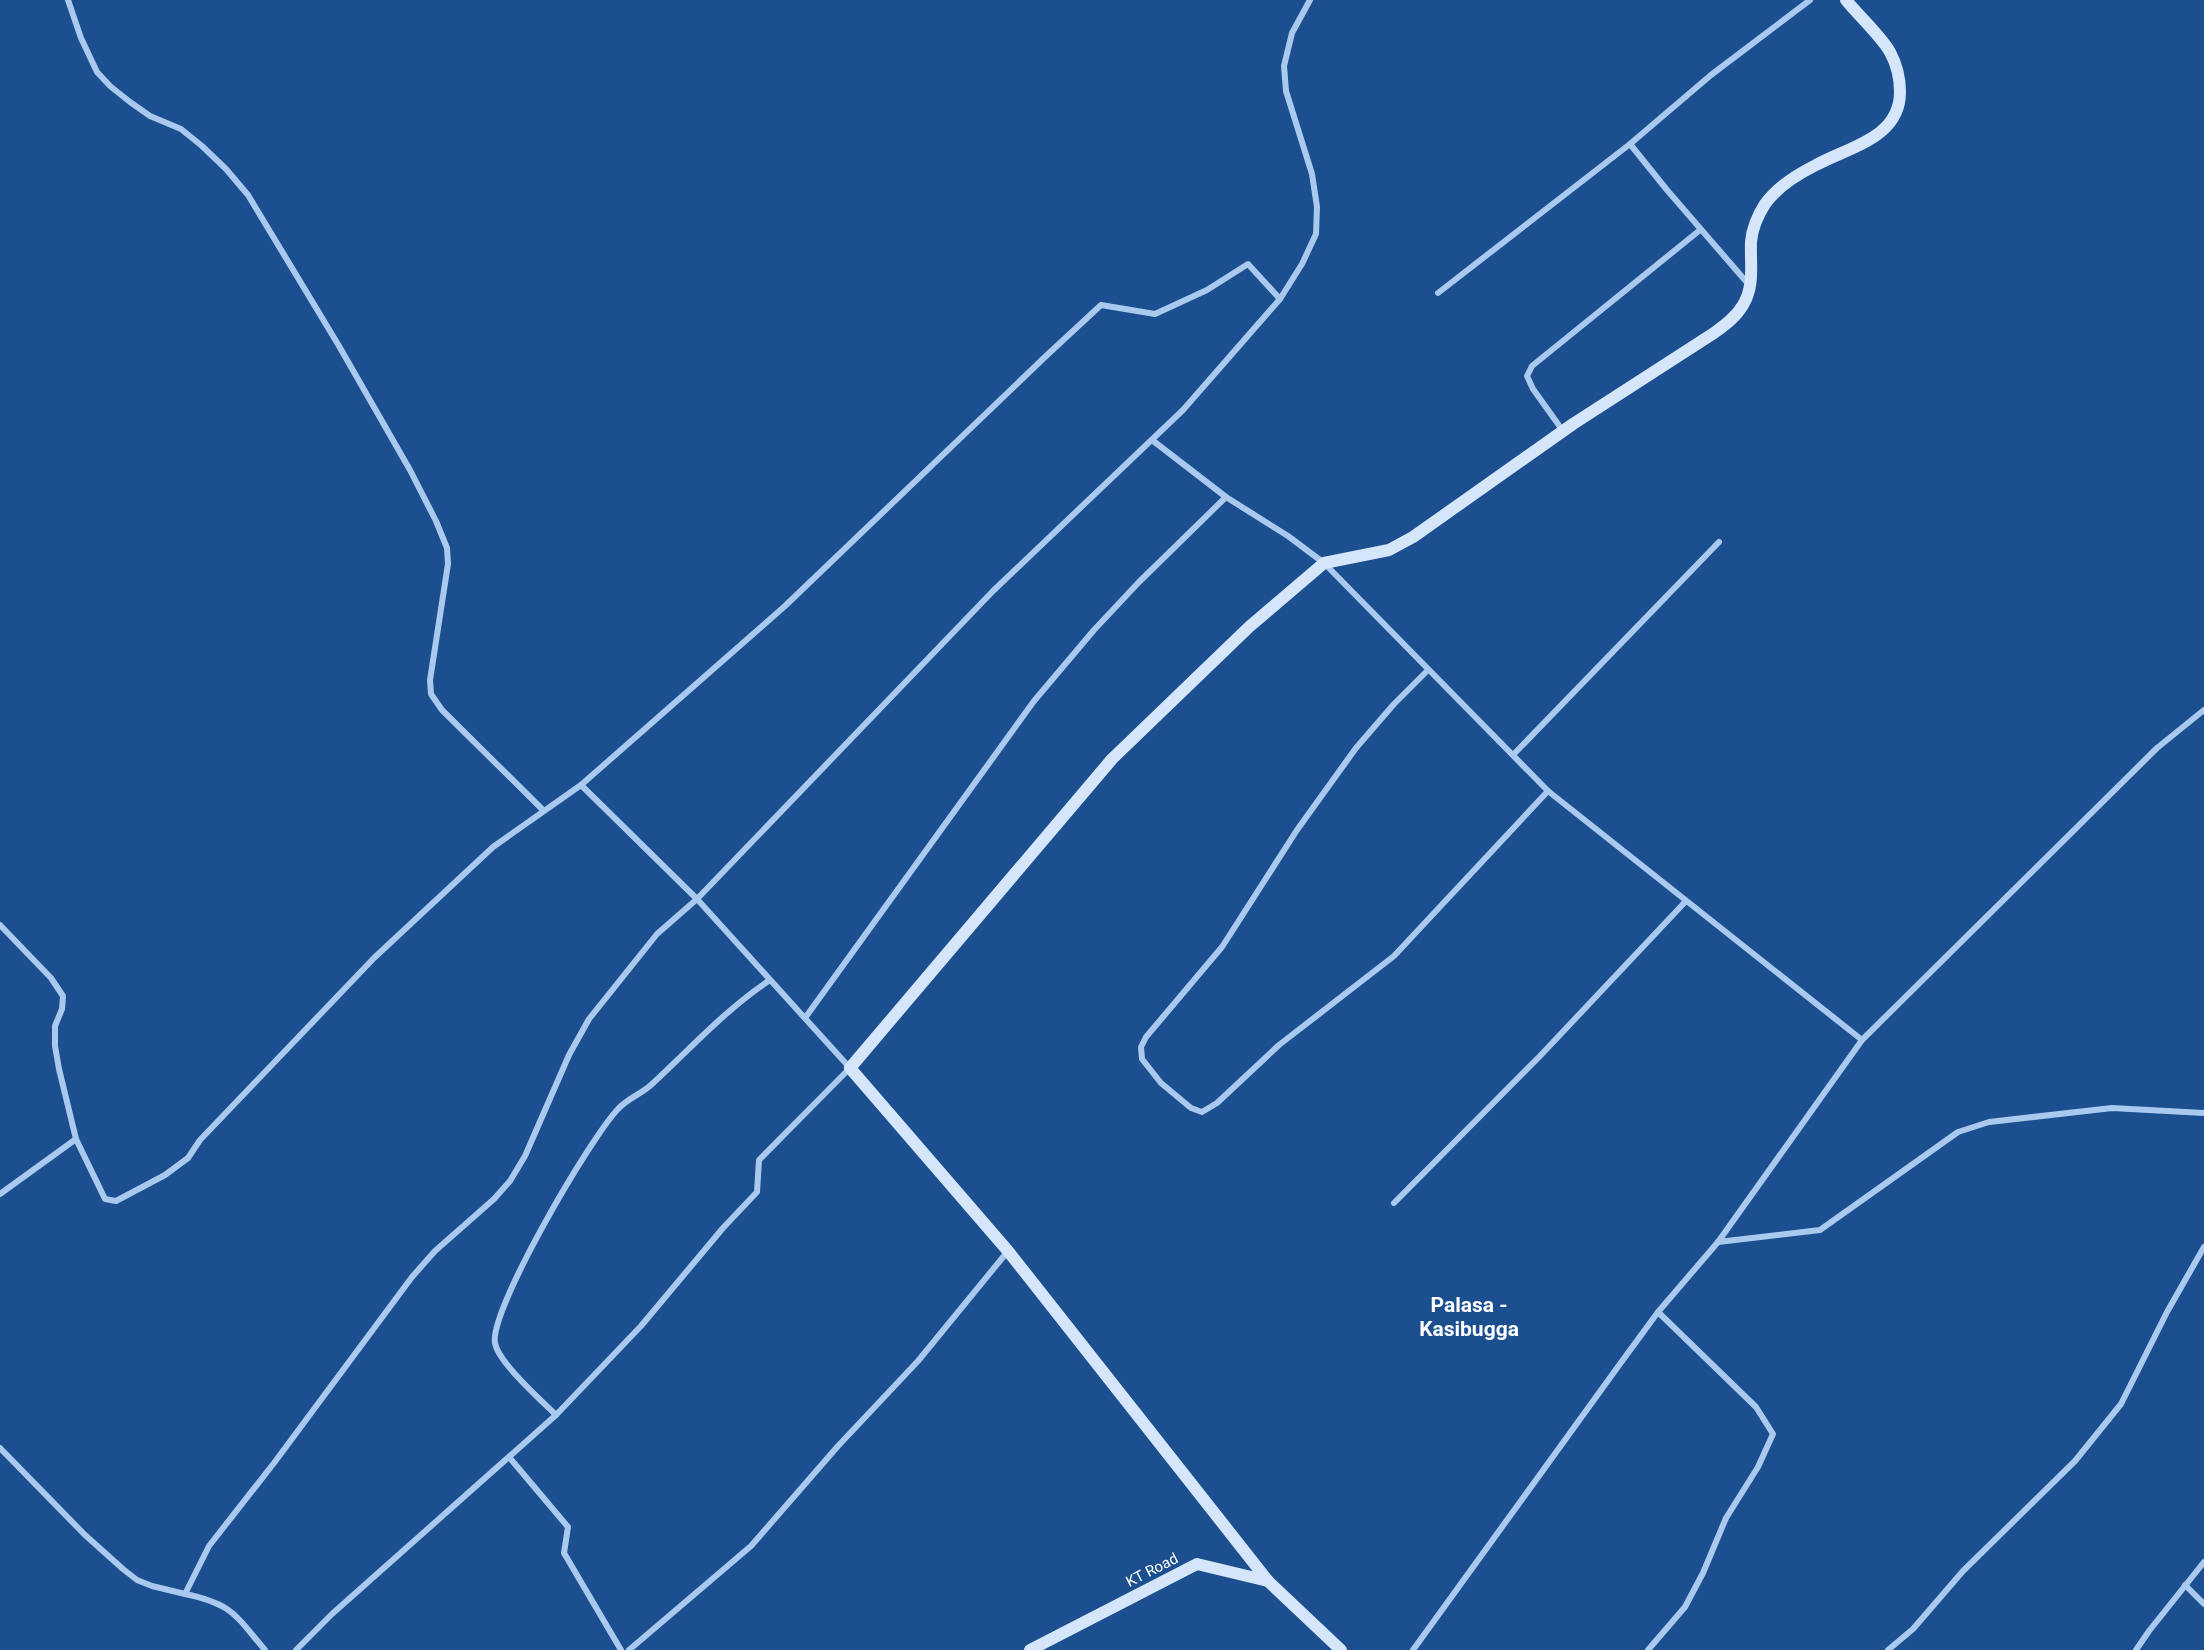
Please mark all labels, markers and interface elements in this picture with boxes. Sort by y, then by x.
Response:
district label: Palasa - Kasibugga [1419,1293,1519,1341]
street label: KT Road [1123,1549,1181,1591]

